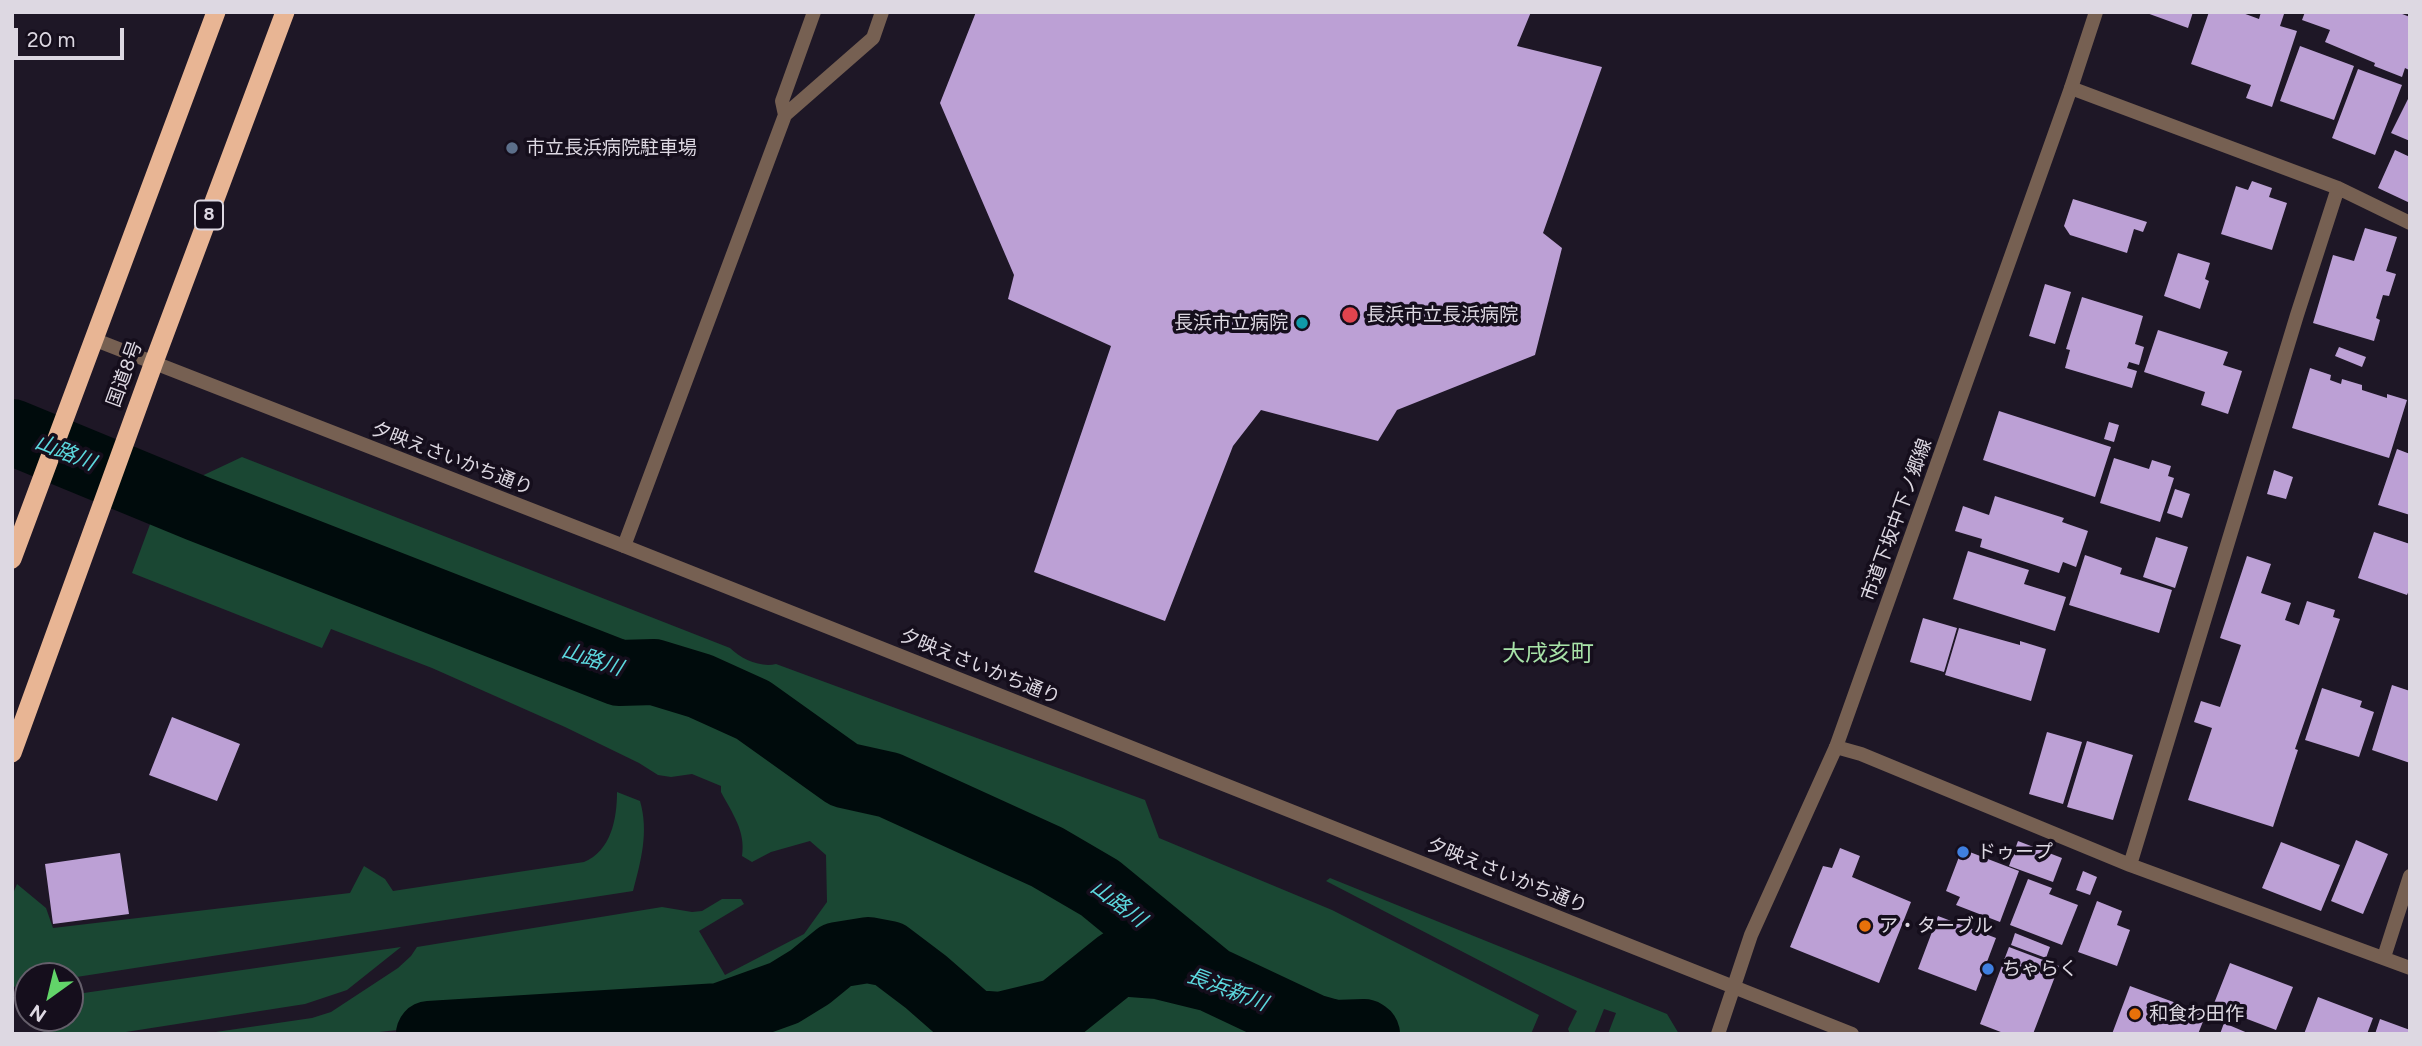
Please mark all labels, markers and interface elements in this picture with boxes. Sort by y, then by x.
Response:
scale bar [18,14,128,58]
text: 20 m [27,27,75,52]
place label: 市立長浜病院駐車場 [526,137,697,159]
marker: 市立長浜病院駐車場 [504,140,520,156]
road number: 8 [195,200,223,230]
place label: 長浜市立長浜病院 [1366,304,1518,326]
marker: 長浜市立長浜病院 [1340,305,1360,325]
place label: 長浜市立病院 [1174,312,1288,334]
marker: 長浜市立病院 [1294,315,1310,331]
street label: 国道8号 [103,338,147,410]
street label: 夕映えさいかち通り [368,418,536,500]
water label: 山路川 [31,430,99,476]
street label: 市道下坂中下ノ郷線 [1857,436,1937,604]
street label: 夕映えさいかち通り [896,624,1064,710]
water label: 山路川 [558,638,626,682]
district label: 大戌亥町 [1502,640,1594,668]
street label: 夕映えさいかち通り [1423,833,1591,919]
place label: ドゥープ [1977,841,2053,863]
marker: ドゥープ [1955,844,1971,860]
water label: 山路川 [1085,875,1151,933]
place label: ア・ターブル [1879,915,1993,937]
marker: ア・ターブル [1857,918,1873,934]
place label: ちゃらく [2002,958,2078,980]
marker: ちゃらく [1980,961,1996,977]
north arrow [14,962,84,1032]
water label: 長浜新川 [1183,963,1271,1017]
text: N [26,1000,51,1027]
place label: 和食わ田作 [2149,1003,2244,1025]
marker: 和食わ田作 [2127,1006,2143,1022]

